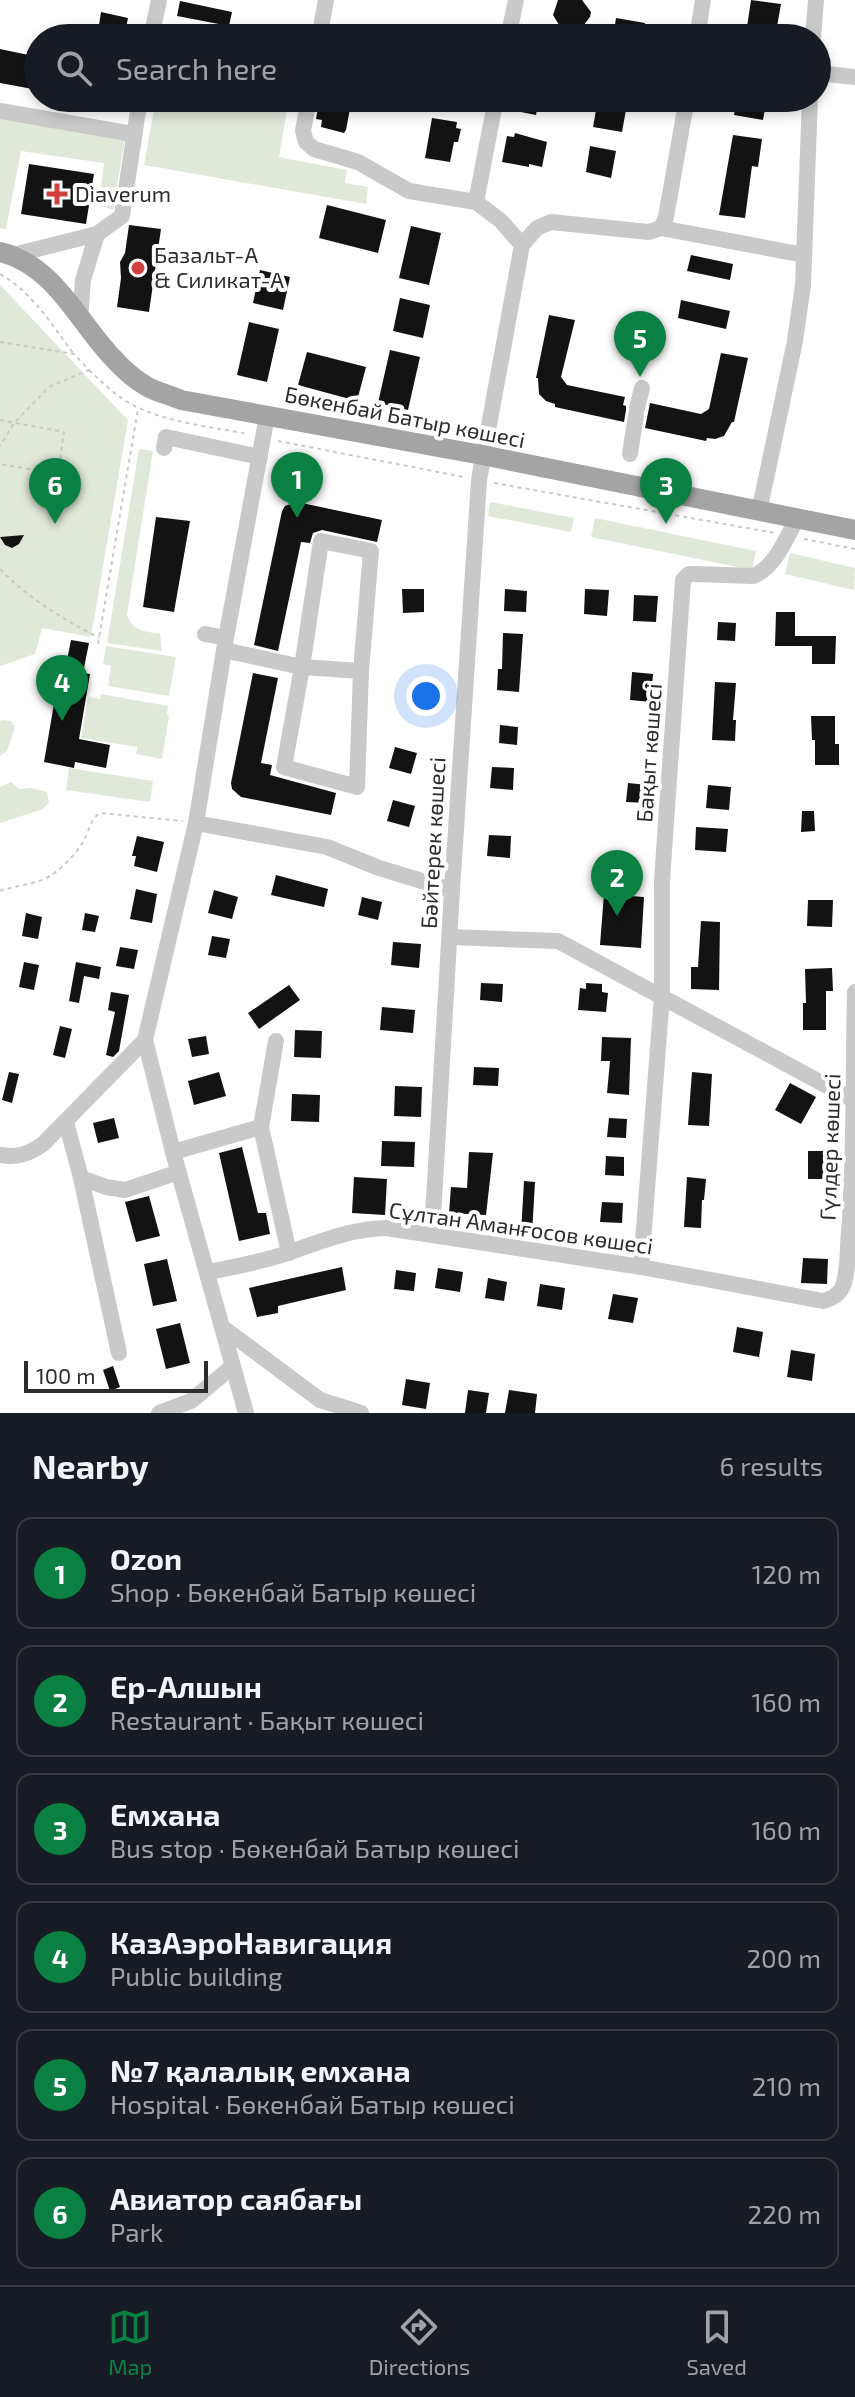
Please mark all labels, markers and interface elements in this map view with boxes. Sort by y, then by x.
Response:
search box [24,24,831,112]
icon: search [52,46,96,90]
text: Search here [116,50,277,86]
place label: Diaverum [75,180,171,206]
marker: Diaverum [46,183,68,205]
place label: Базальт-А & Силикат-А [154,241,284,292]
marker: Базальт-А & Силикат-А [129,259,147,277]
pin: 5 [614,311,666,377]
street label: Бөкенбай Батыр көшесі [283,380,528,452]
pin: 1 [271,452,323,518]
pin: 6 [29,458,81,524]
pin: 3 [640,458,692,524]
pin: 4 [36,655,88,721]
your location [406,676,446,716]
street label: Бақыт көшесі [630,683,666,823]
street label: Бәйтерек көшесі [415,756,449,930]
pin: 2 [591,850,643,916]
street label: Гүлдер көшесі [813,1073,845,1221]
street label: Сұлтан Аманғосов көшесі [387,1196,655,1258]
scale bar [24,1357,208,1393]
text: 100 m [36,1362,95,1388]
text: Nearby [32,1445,149,1486]
text: 6 results [720,1450,823,1481]
text: Ozon [110,1540,182,1576]
text: 1 [54,1558,66,1589]
text: 120 m [752,1558,821,1589]
text: Shop · Бөкенбай Батыр көшесі [110,1576,476,1607]
text: Ер-Алшын [110,1668,262,1704]
text: 2 [52,1686,68,1717]
text: 160 m [752,1686,821,1717]
text: Restaurant · Бақыт көшесі [110,1704,424,1735]
text: Емхана [110,1796,221,1832]
text: 3 [53,1814,67,1845]
text: 160 m [752,1814,821,1845]
text: Bus stop · Бөкенбай Батыр көшесі [110,1832,520,1863]
text: КазАэроНавигация [110,1924,392,1960]
text: 4 [52,1942,68,1973]
text: 200 m [746,1942,821,1973]
text: Public building [110,1960,282,1991]
text: №7 қалалық емхана [110,2052,411,2088]
text: 5 [53,2070,67,2101]
text: 210 m [752,2070,821,2101]
text: Hospital · Бөкенбай Батыр көшесі [110,2088,515,2119]
text: Авиатор саябағы [110,2180,362,2216]
text: 6 [52,2198,68,2229]
text: 220 m [748,2198,821,2229]
text: Park [110,2216,163,2247]
tab: Map [108,2305,152,2379]
tab: Directions [369,2305,470,2379]
tab: Saved [686,2305,747,2379]

